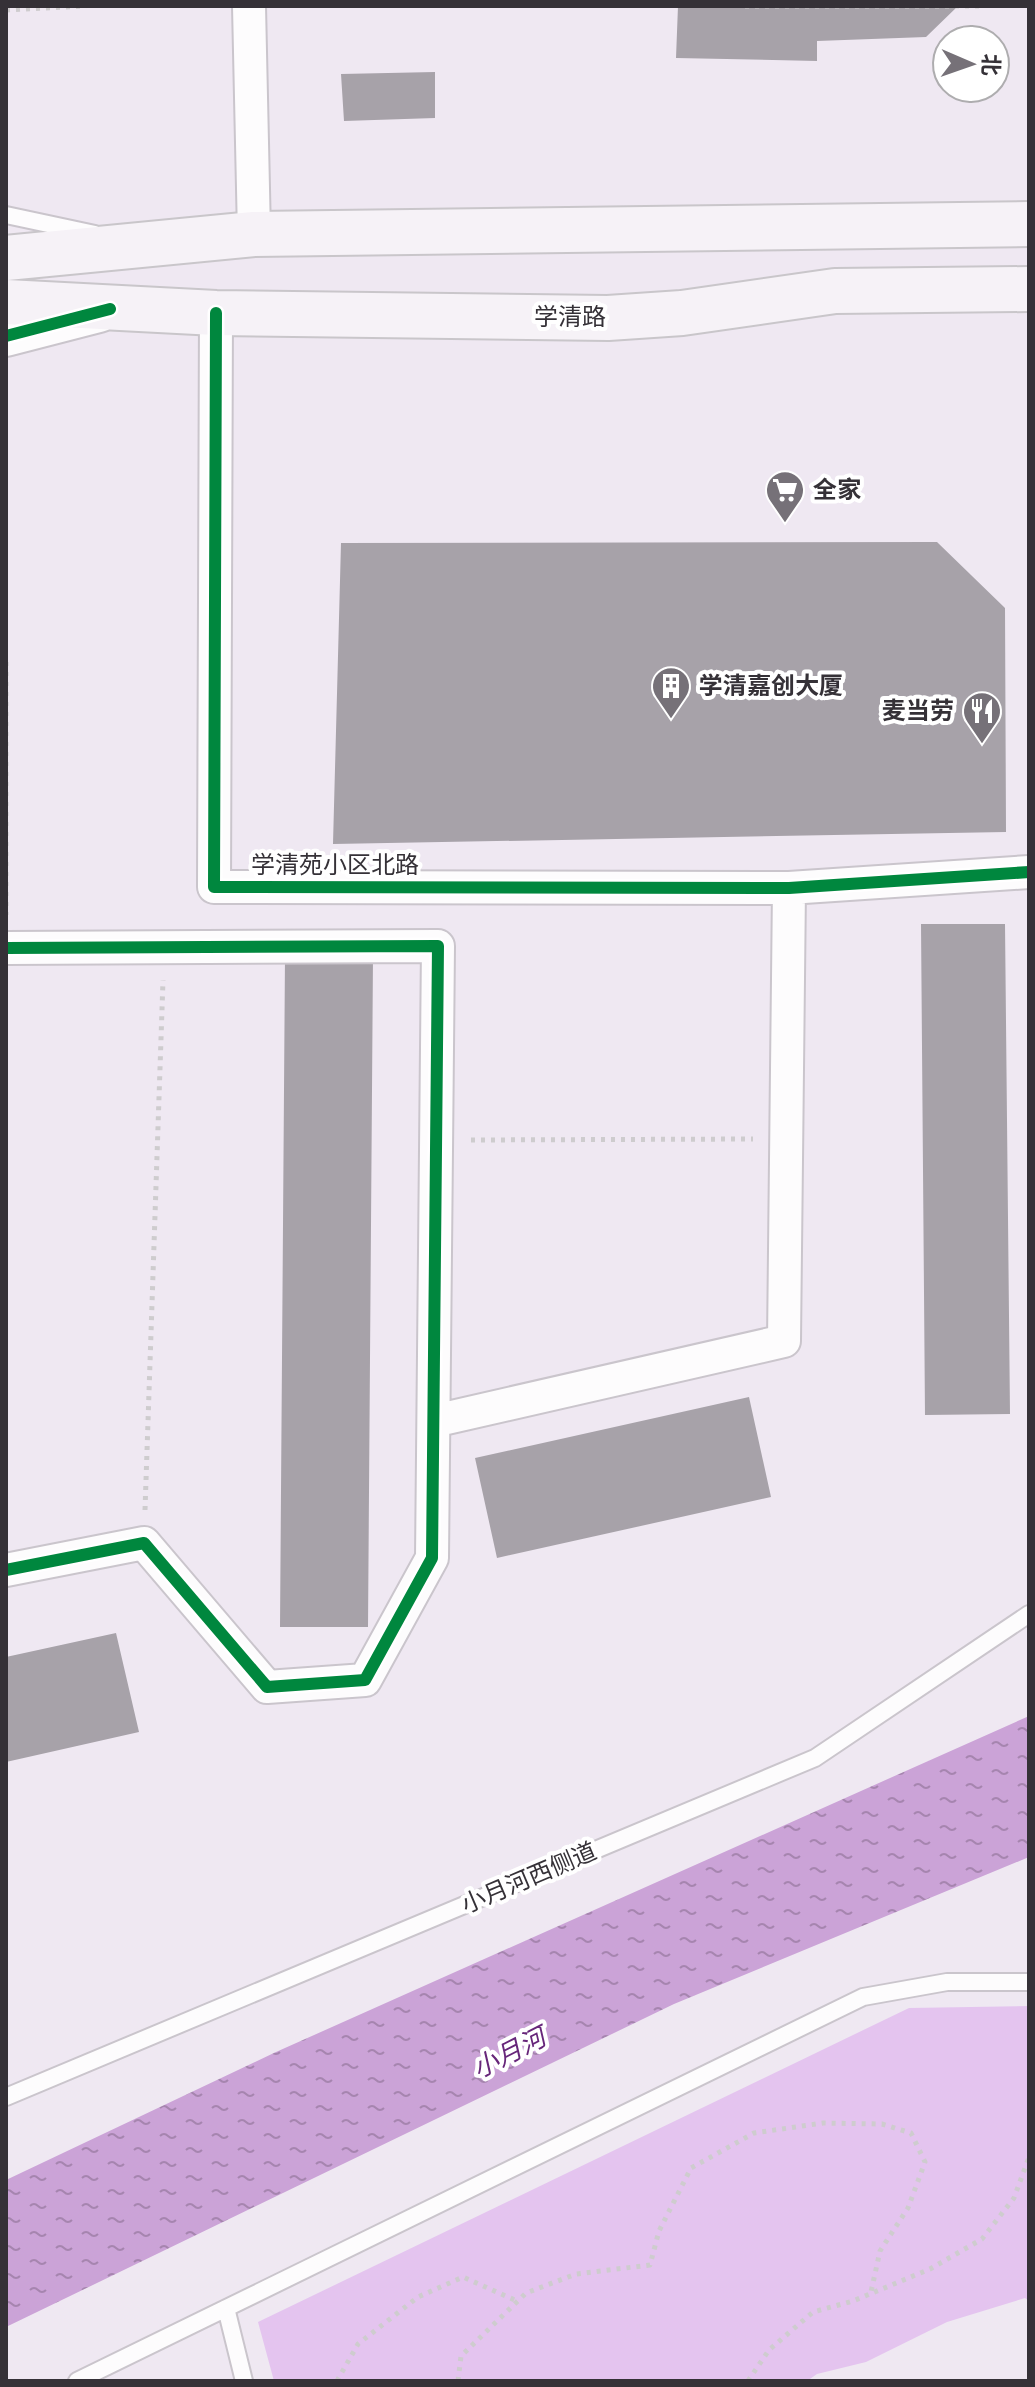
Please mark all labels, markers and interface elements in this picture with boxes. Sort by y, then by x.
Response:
north arrow [931,24,1011,104]
text: 北 [978,53,1003,76]
street label: 学清路 [534,303,606,330]
supermarket icon: 全家 [764,469,806,524]
place label: 全家 [813,476,861,503]
building icon: 学清嘉创大厦 [650,665,692,720]
place label: 学清嘉创大厦 [699,672,843,699]
restaurant icon: 麦当劳 [961,690,1003,745]
place label: 麦当劳 [882,697,954,724]
street label: 学清苑小区北路 [251,851,419,878]
street label: 小月河西侧道 [457,1837,600,1918]
water label: 小月河 [467,2020,555,2084]

